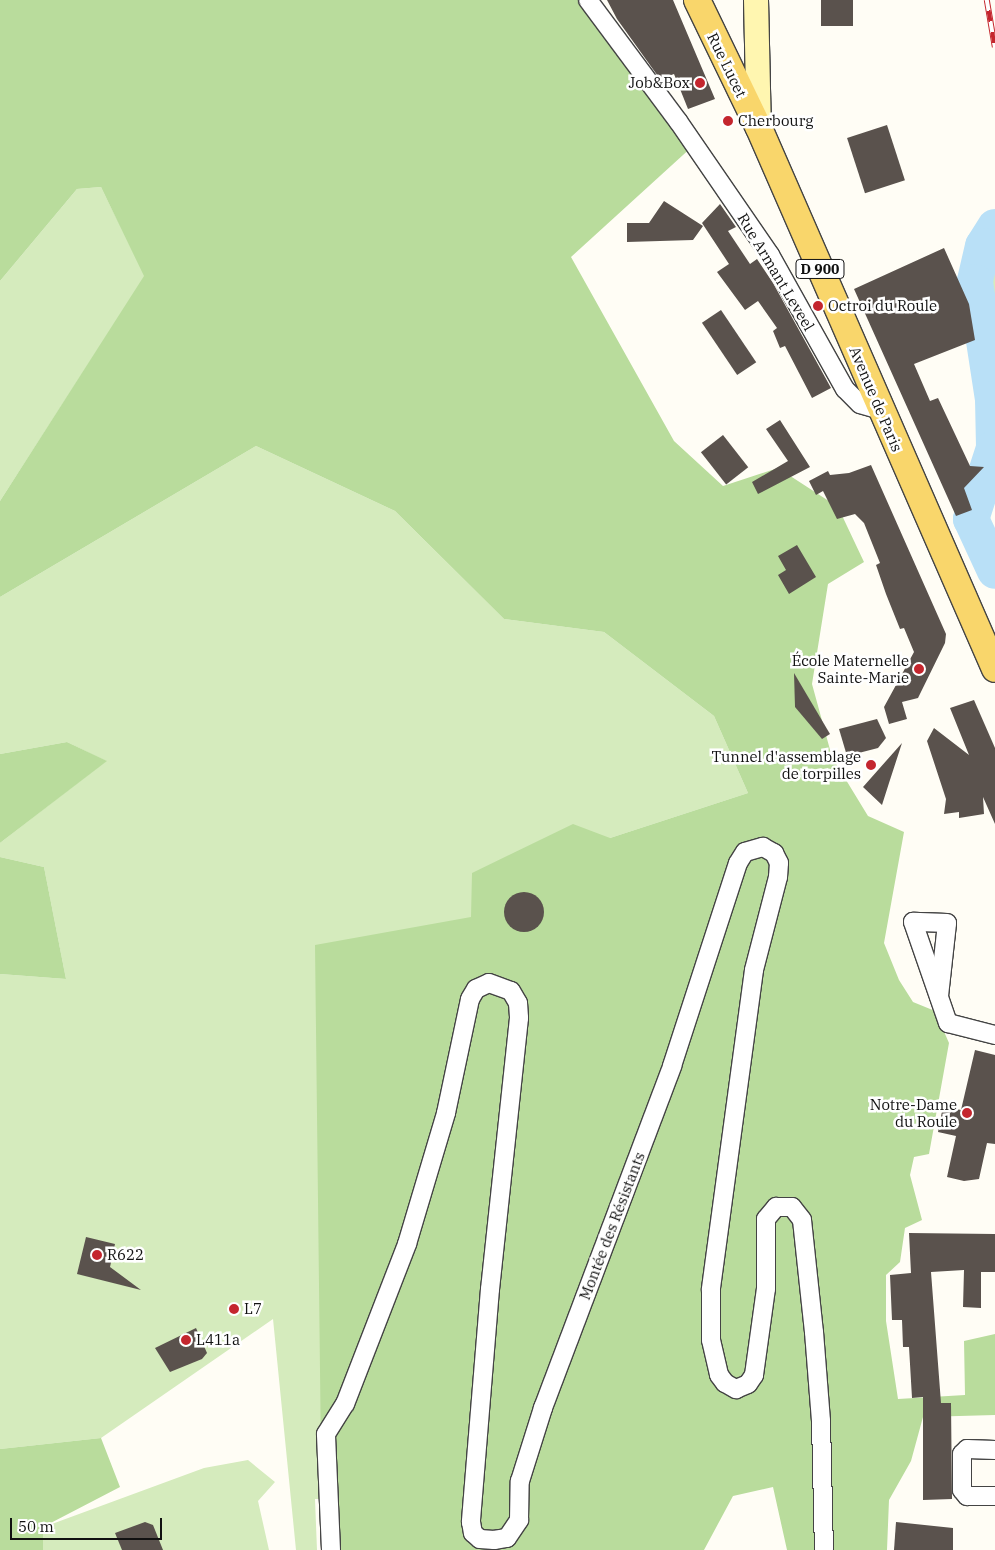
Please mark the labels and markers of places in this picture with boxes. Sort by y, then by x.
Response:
place label: Job&Box [629,74,690,92]
marker: Job&Box [694,77,706,89]
place label: Cherbourg [738,112,813,130]
marker: Cherbourg [722,115,734,127]
place label: Octroi du Roule [828,297,937,315]
marker: Octroi du Roule [812,300,824,312]
place label: École Maternelle Sainte-Marie [792,651,909,686]
marker: École Maternelle Sainte-Marie [913,663,925,675]
place label: Tunnel d'assemblage de torpilles [712,747,861,782]
marker: Tunnel d'assemblage de torpilles [865,759,877,771]
place label: Notre-Dame du Roule [870,1095,957,1130]
marker: Notre-Dame du Roule [961,1107,973,1119]
place label: R622 [107,1246,144,1264]
marker: R622 [91,1249,103,1261]
place label: L7 [244,1300,262,1318]
marker: L7 [228,1303,240,1315]
place label: L411a [196,1331,240,1349]
marker: L411a [180,1334,192,1346]

